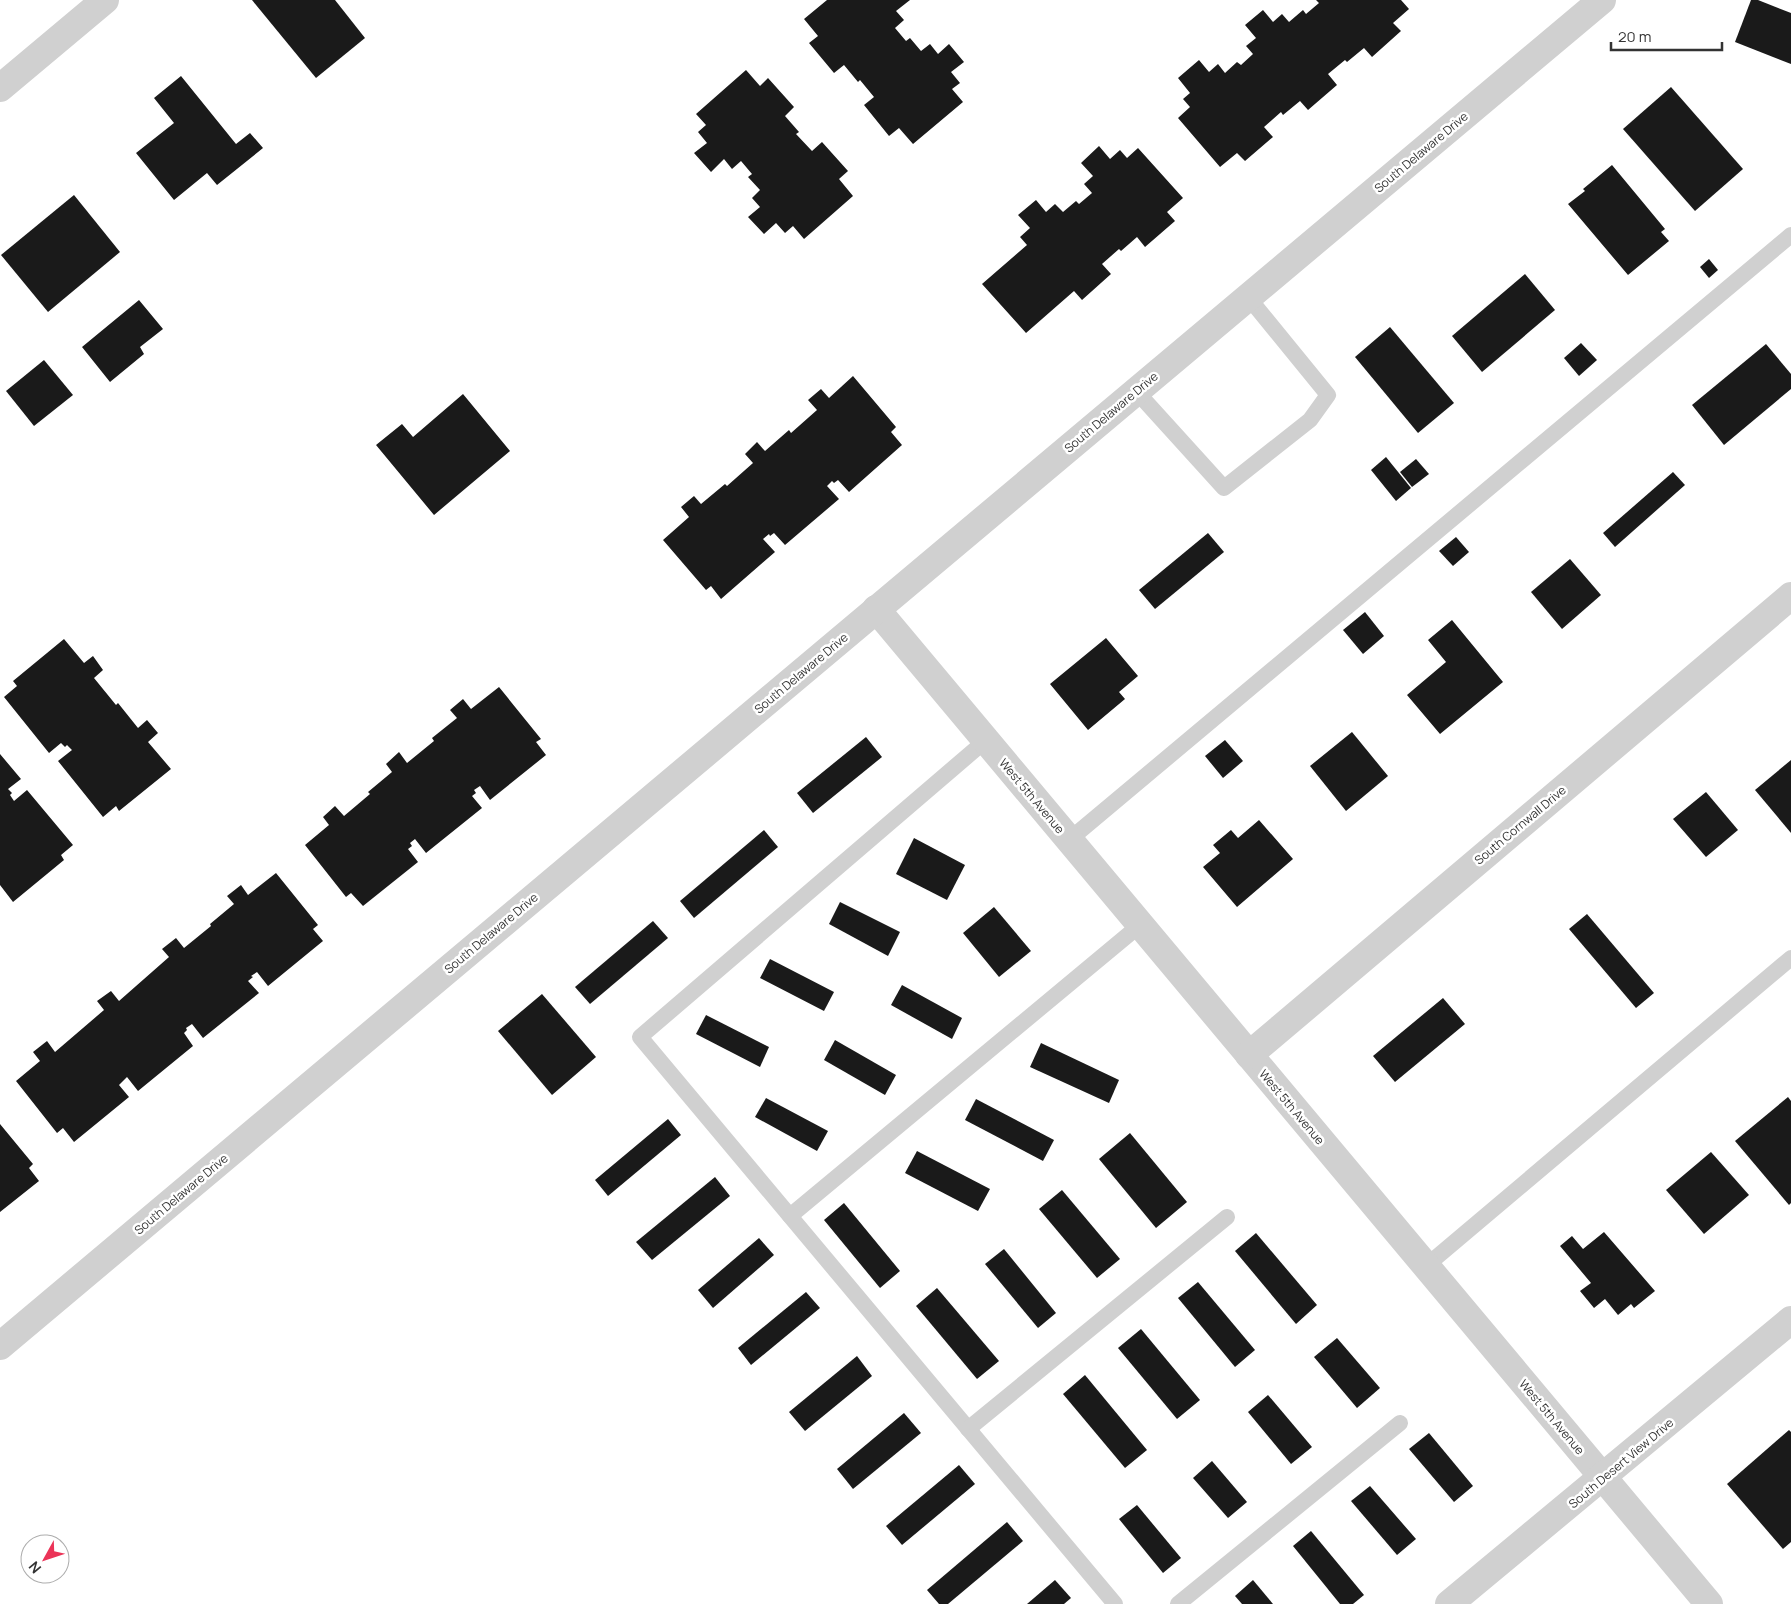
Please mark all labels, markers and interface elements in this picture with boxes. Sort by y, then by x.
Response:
scale bar [1611,20,1722,52]
text: 20 m [1618,26,1651,47]
street label: South Delaware Drive [1371,108,1471,196]
street label: South Delaware Drive [1061,368,1161,456]
street label: South Delaware Drive [751,629,851,717]
street label: West 5th Avenue [995,755,1069,837]
street label: South Cornwall Drive [1471,782,1569,868]
street label: South Delaware Drive [441,889,541,977]
street label: West 5th Avenue [1255,1066,1329,1148]
street label: South Delaware Drive [131,1150,231,1238]
street label: West 5th Avenue [1515,1376,1589,1458]
street label: South Desert View Drive [1565,1414,1677,1512]
north arrow [20,1534,70,1584]
text: N [24,1558,45,1578]

